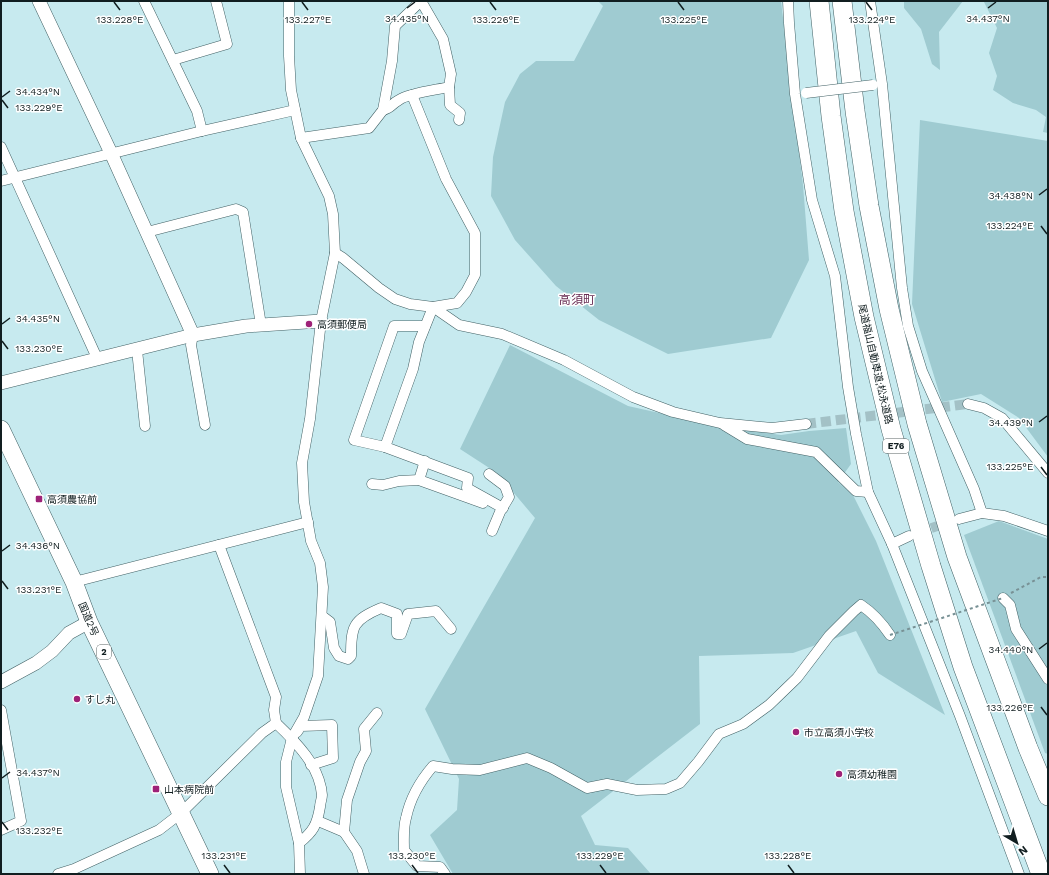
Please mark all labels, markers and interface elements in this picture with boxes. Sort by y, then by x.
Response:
text: 34.435°N [385,13,429,24]
text: 34.437°N [966,13,1010,24]
text: 133.228°E [96,14,144,25]
text: 133.227°E [285,14,331,25]
text: 133.226°E [473,14,519,25]
text: 133.225°E [661,14,707,25]
text: 133.224°E [849,14,895,25]
text: 34.434°N [16,86,60,97]
text: 133.229°E [15,102,63,113]
text: 34.438°N [989,190,1033,201]
text: 133.224°E [987,220,1033,231]
district label: 高須町 [559,293,595,307]
street label: 尾道福山自動車道;松永道路 [856,303,895,425]
text: 34.435°N [16,313,60,324]
marker: 高須郵便局 [304,319,314,329]
place label: 高須郵便局 [317,319,367,330]
text: 133.230°E [15,343,63,354]
text: 34.439°N [989,417,1033,428]
road number: E76 [883,439,909,453]
text: 133.225°E [987,461,1033,472]
marker: 高須農協前 [34,494,44,504]
place label: 高須農協前 [47,494,97,505]
text: 34.436°N [16,540,60,551]
text: 133.231°E [17,584,61,595]
street label: 国道2号 [76,601,101,638]
text: 34.440°N [989,644,1033,655]
road number: 2 [97,645,111,659]
marker: すし丸 [72,694,82,704]
place label: すし丸 [85,694,115,705]
text: 133.226°E [987,702,1033,713]
marker: 市立高須小学校 [791,727,801,737]
place label: 市立高須小学校 [804,727,874,738]
text: 34.437°N [16,767,60,778]
marker: 高須幼稚園 [834,769,844,779]
place label: 高須幼稚園 [847,769,897,780]
marker: 山本病院前 [151,784,161,794]
place label: 山本病院前 [164,784,214,795]
north arrow [997,823,1037,863]
text: 133.232°E [16,825,62,836]
text: N [1016,843,1030,858]
text: 133.231°E [202,850,246,861]
text: 133.230°E [388,850,436,861]
text: 133.229°E [576,850,624,861]
text: 133.228°E [764,850,812,861]

